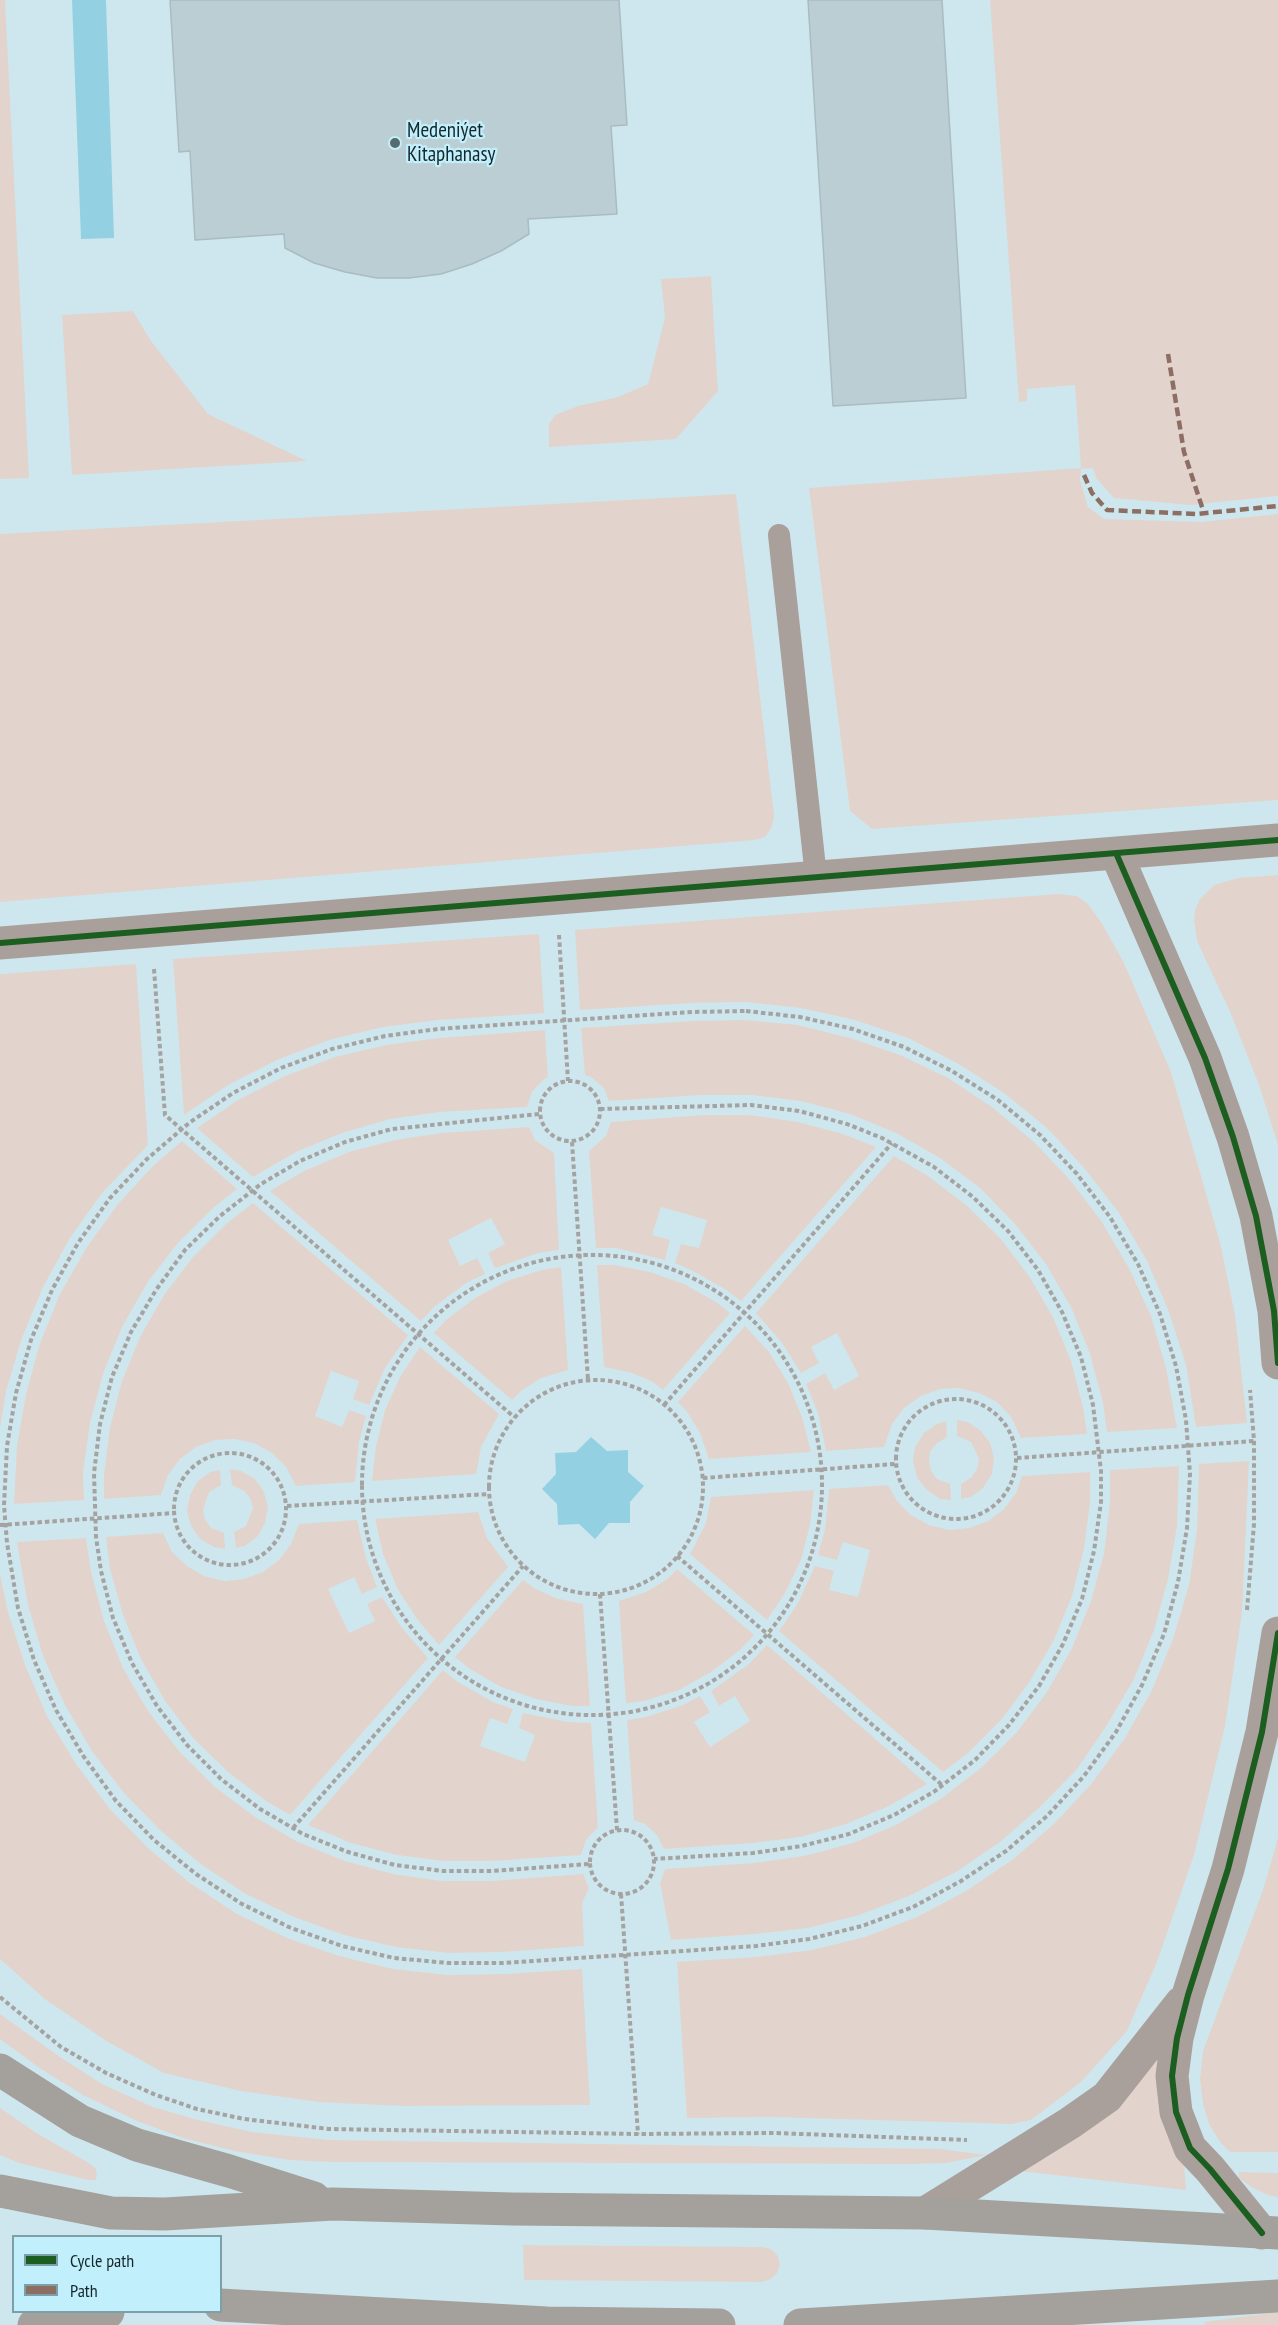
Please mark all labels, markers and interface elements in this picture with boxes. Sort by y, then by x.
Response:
place label: Medeniýet Kitaphanasy [407,118,495,168]
marker: Medeniýet Kitaphanasy [388,136,402,150]
legend [12,2235,222,2313]
text: Cycle path [70,2249,134,2272]
text: Path [70,2279,98,2302]

